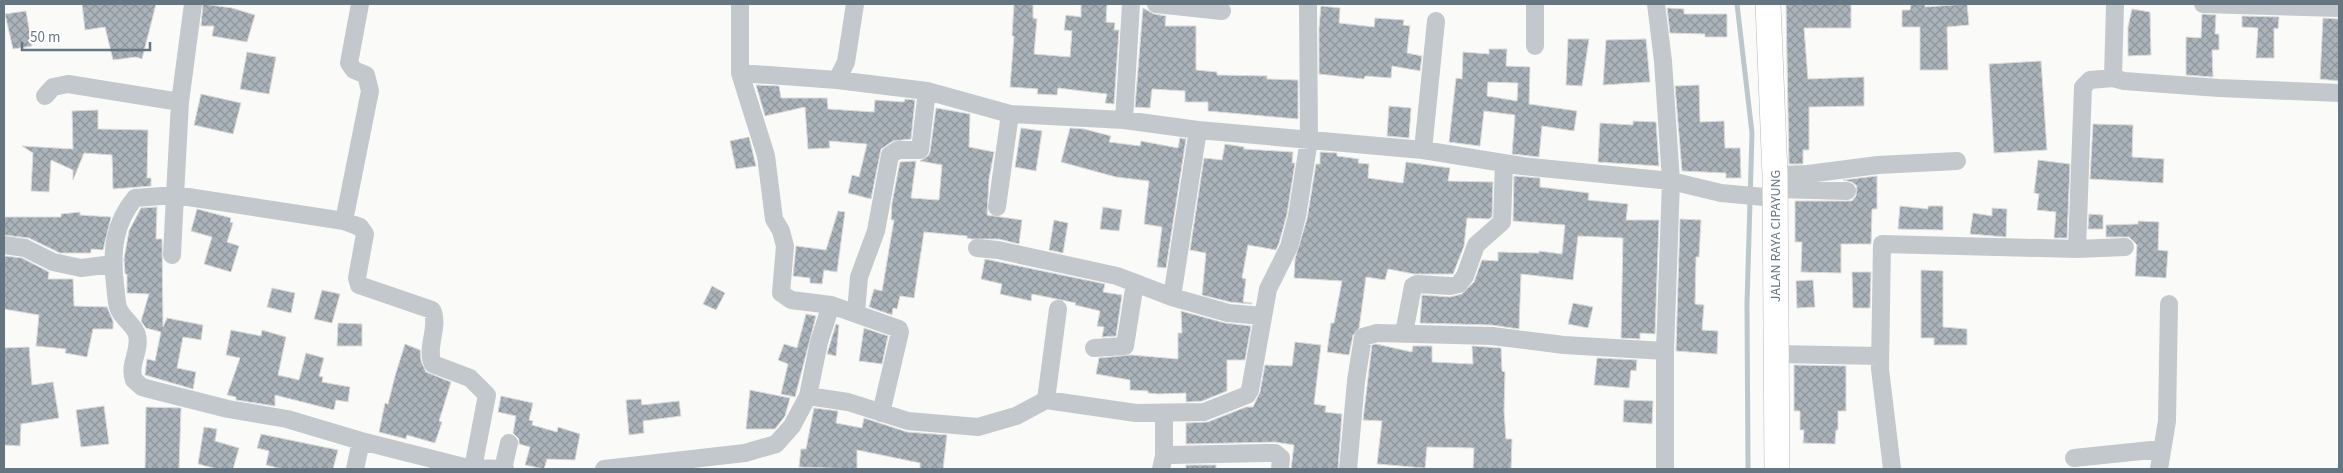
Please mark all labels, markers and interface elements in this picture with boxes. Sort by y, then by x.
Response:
scale bar [22,20,150,52]
text: 50 m [30,27,60,48]
street label: JALAN RAYA CIPAYUNG [1766,170,1786,302]

